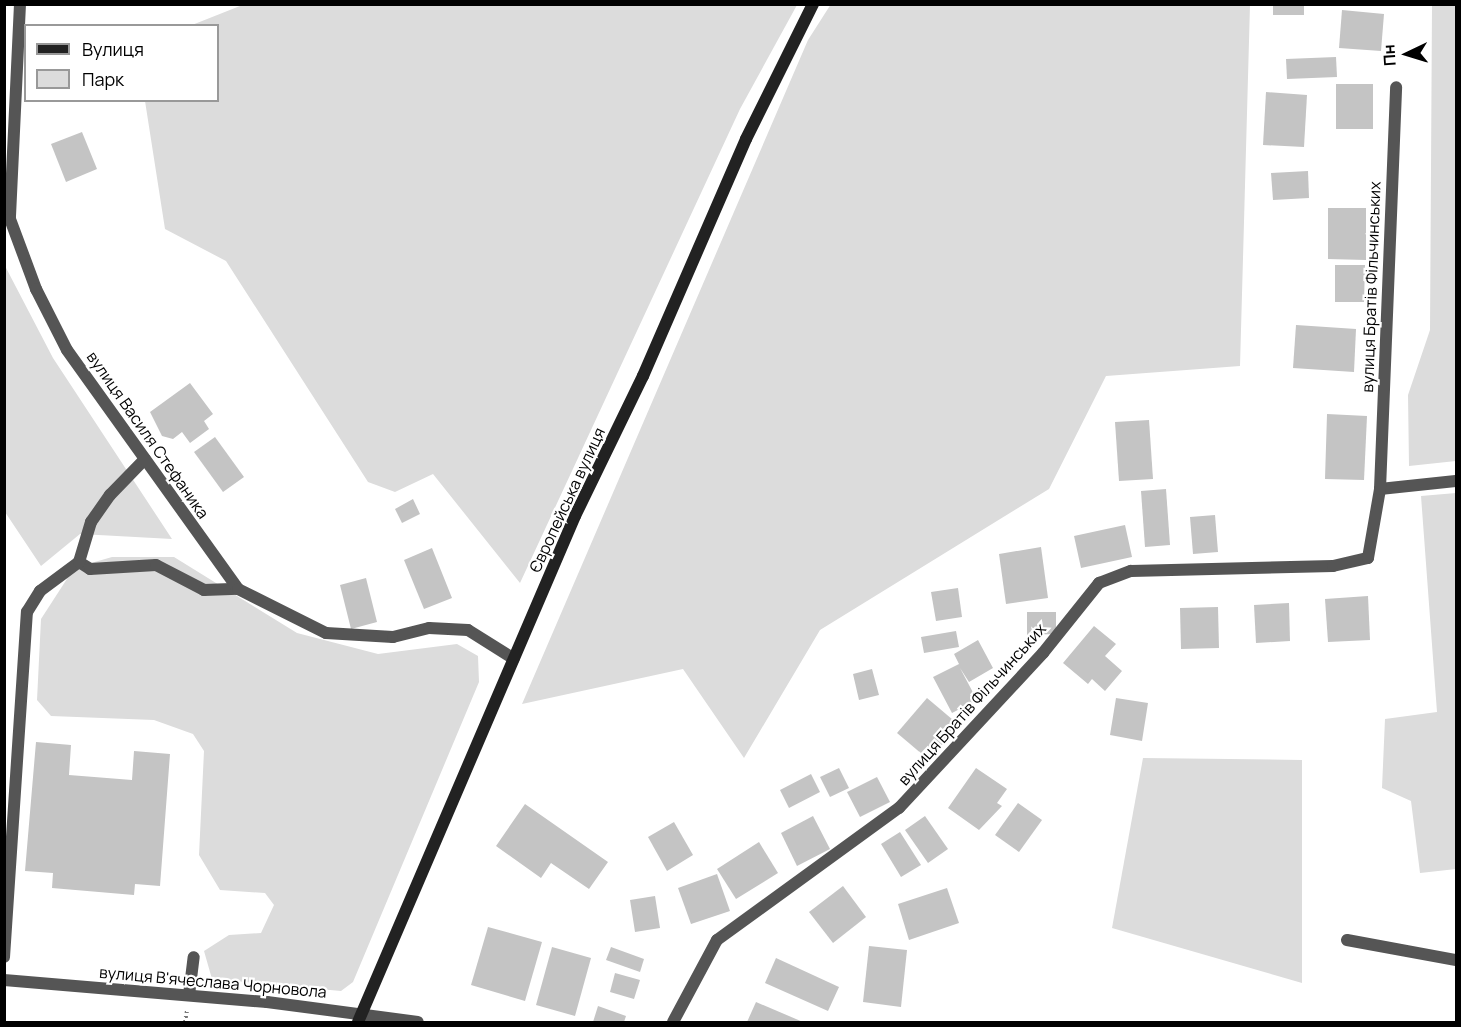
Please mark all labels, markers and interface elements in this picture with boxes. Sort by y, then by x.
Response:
legend [24,24,219,102]
north arrow [1377,24,1437,84]
text: Вулиця [82,37,144,61]
text: Пн [1377,44,1401,67]
text: Парк [82,67,124,91]
street label: вулиця Братів Фільчинських [1358,181,1384,393]
street label: вулиця Василя Стефаника [83,348,213,522]
street label: Європейська вулиця [525,424,609,576]
street label: вулиця Братів Фільчинських [894,619,1050,789]
street label: вулиця В'ячеслава Чорновола [98,962,328,1002]

